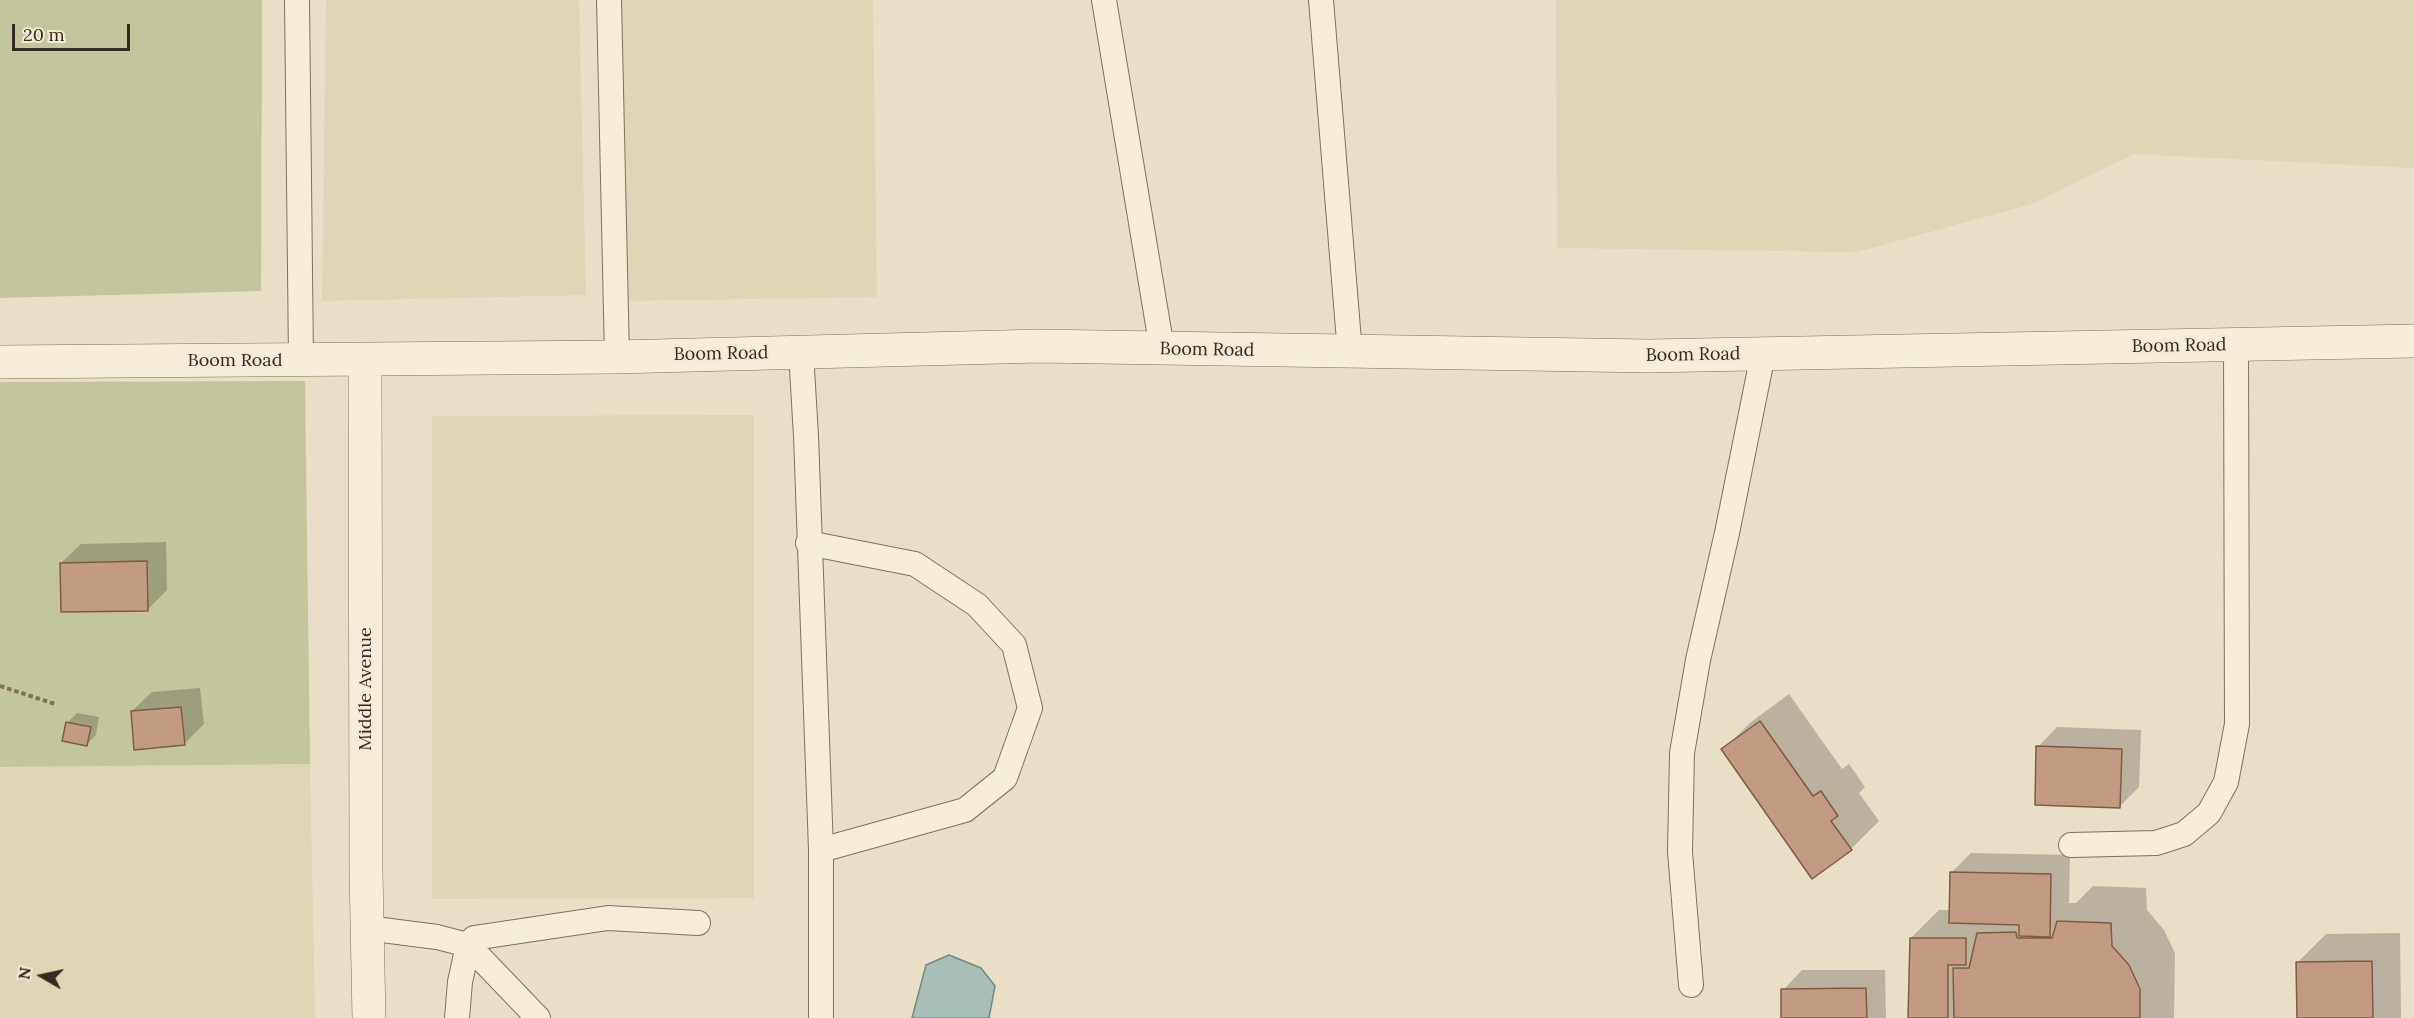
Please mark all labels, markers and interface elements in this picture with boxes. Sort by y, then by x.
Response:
scale bar [15,12,134,50]
text: 20 m [23,23,65,46]
street label: Boom Road [2131,334,2227,358]
street label: Boom Road [1159,338,1255,362]
street label: Boom Road [673,342,769,366]
street label: Boom Road [1645,343,1741,367]
street label: Boom Road [188,350,282,372]
street label: Middle Avenue [355,627,377,751]
north arrow [12,946,72,1006]
text: N [13,966,35,981]

